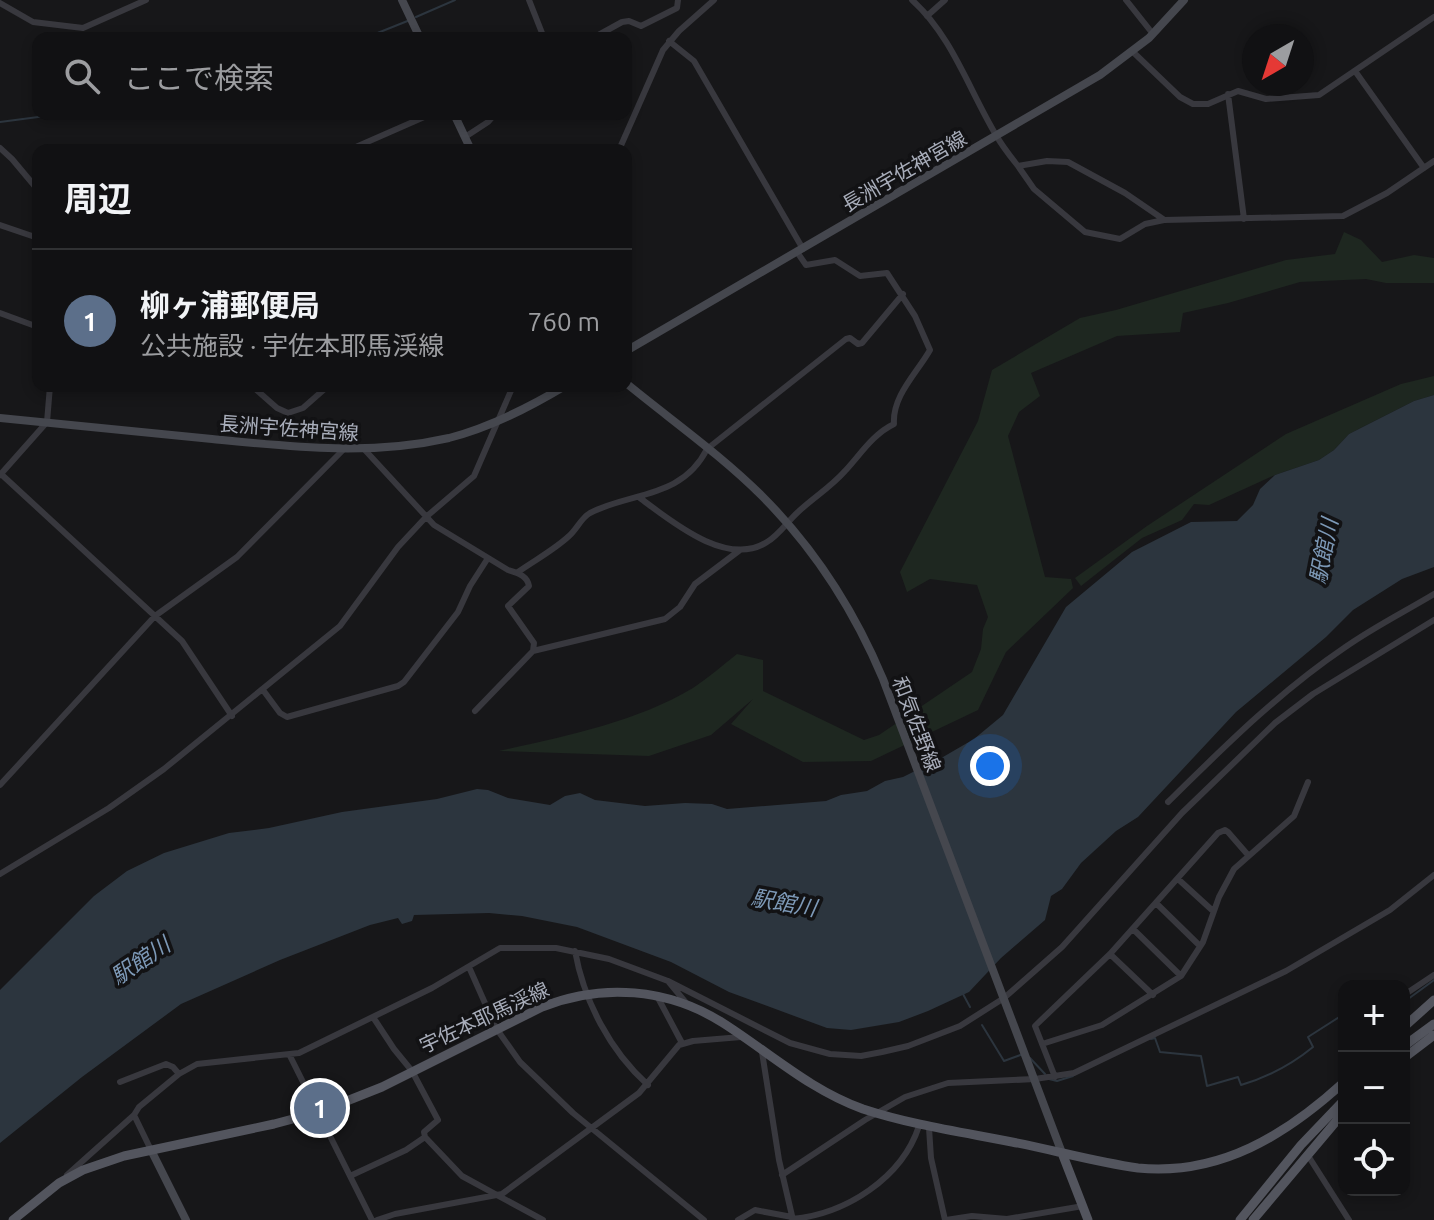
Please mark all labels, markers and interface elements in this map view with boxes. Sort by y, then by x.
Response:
north arrow [1242,24,1314,96]
search box [32,32,632,120]
icon: search [60,54,104,98]
text: ここで検索 [124,61,274,95]
street label: 長洲宇佐神宮線 [838,126,970,216]
text: 周辺 [64,179,132,217]
text: 柳ヶ浦郵便局 [140,288,320,322]
text: 1 [83,307,97,336]
text: 760 m [528,307,600,336]
text: 公共施設 · 宇佐本耶馬渓線 [140,331,444,360]
street label: 長洲宇佐神宮線 [218,412,360,444]
water label: 駅館川 [1304,514,1342,586]
street label: 和気佐野線 [888,673,946,775]
your location [970,746,1010,786]
water label: 駅館川 [749,884,821,920]
water label: 駅館川 [106,930,176,989]
street label: 宇佐本耶馬渓線 [416,977,552,1057]
map controls [1338,980,1410,1196]
button: + [1338,980,1410,1052]
button: − [1338,1052,1410,1124]
pin: 1 [294,1078,346,1138]
button: locate [1338,1124,1410,1196]

